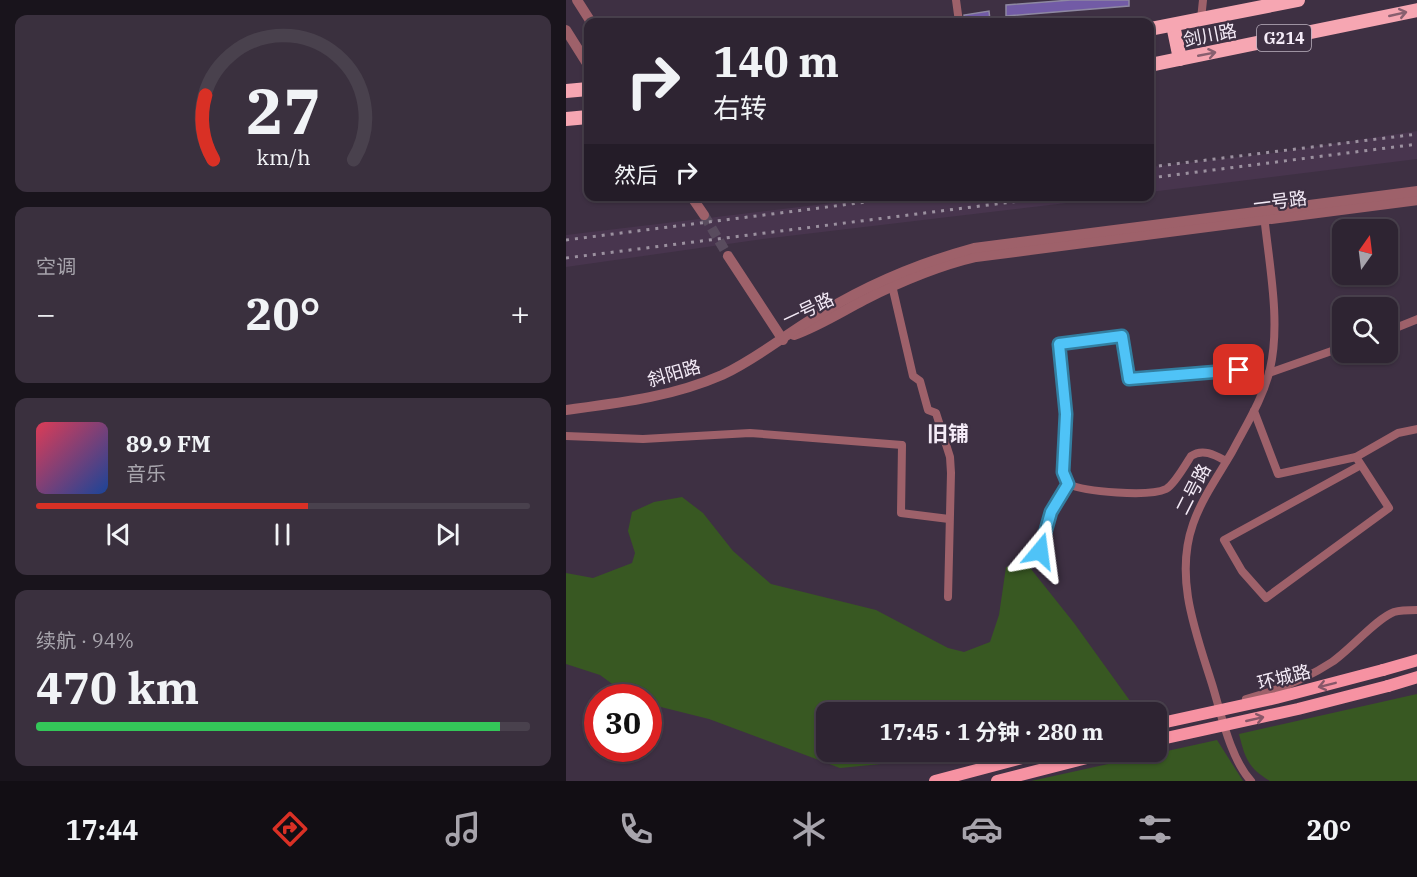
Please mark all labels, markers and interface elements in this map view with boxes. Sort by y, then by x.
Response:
one-way arrow [1388,8,1407,20]
street label: 剑川路 [1181,19,1239,51]
road number: G214 [1257,25,1311,51]
text: 140 m [713,34,839,89]
icon: right [614,42,692,120]
one-way arrow [1197,48,1216,59]
text: 27 [246,70,320,151]
text: 右转 [713,90,767,125]
text: km/h [256,144,310,172]
icon: right [670,156,703,189]
text: 然后 [614,160,658,189]
street label: 一号路 [1252,186,1308,216]
north arrow [1332,219,1398,285]
map controls [1332,219,1398,363]
text: 空调 [36,253,76,280]
text: 20° [245,284,321,342]
street label: 一号路 [779,287,837,331]
text: − [36,292,56,335]
text: + [510,292,530,335]
button: search [1332,297,1398,363]
pin [1213,344,1264,395]
icon: arrive [1222,353,1255,386]
street label: 斜阳路 [645,355,703,391]
district label: 旧铺 [927,419,969,447]
text: 89.9 FM [126,429,211,458]
text: 音乐 [126,460,166,487]
street label: 二号路 [1170,460,1216,518]
icon: previous [102,518,135,551]
icon: pause [266,518,299,551]
icon: next [431,518,464,551]
position arrow [1008,519,1072,583]
text: 续航 · 94% [36,627,134,654]
text: 470 km [36,658,199,716]
street label: 环城路 [1255,659,1313,695]
one-way arrow [1317,680,1336,692]
speed limit sign: 30 [584,684,662,762]
one-way arrow [1246,713,1265,725]
text: 17:45 · 1 分钟 · 280 m [880,717,1103,746]
icon: directions [269,808,311,850]
icon: music [442,808,484,850]
icon: phone [615,808,657,850]
icon: climate [788,808,830,850]
icon: car [961,808,1003,850]
icon: filters [1134,808,1176,850]
text: 17:44 [65,812,138,847]
text: 20° [1306,812,1352,847]

